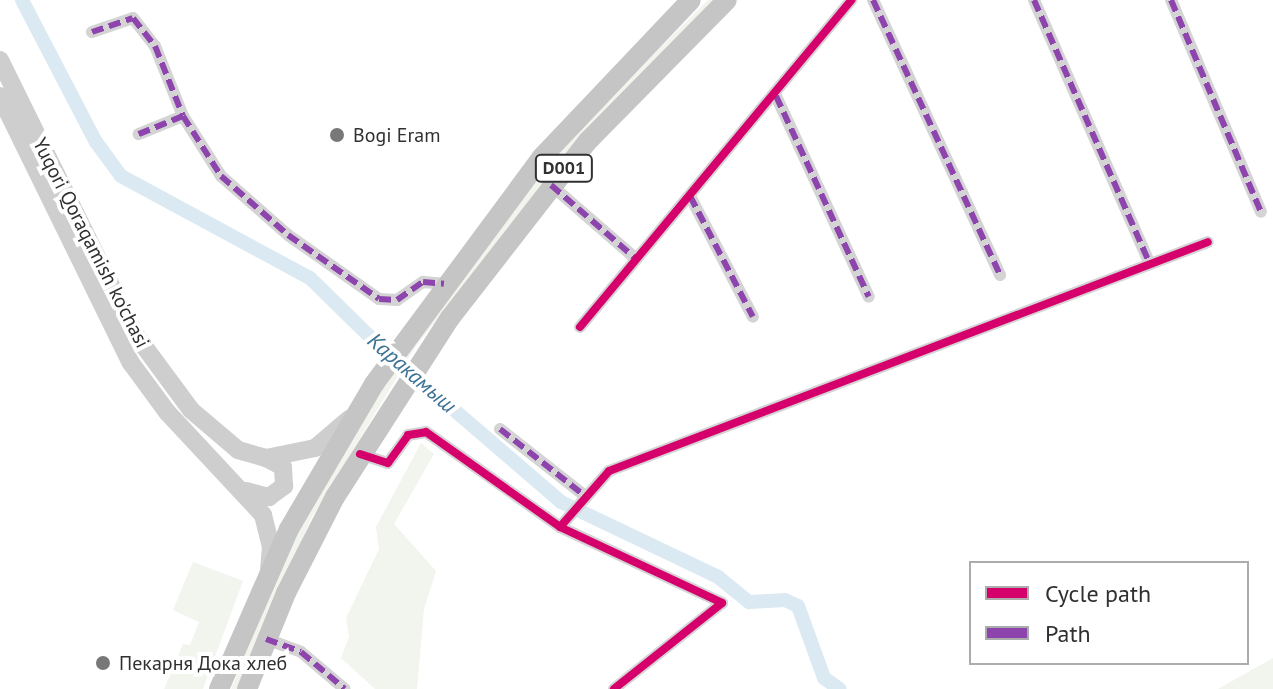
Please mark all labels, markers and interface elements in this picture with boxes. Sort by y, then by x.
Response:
place label: Bogi Eram [353,123,441,147]
marker: Bogi Eram [328,126,346,144]
street label: Yuqori Qoraqamish ko'chasi [28,134,154,352]
road number: D001 [534,154,594,182]
water label: Каракамыш [362,327,462,419]
legend [969,561,1249,665]
text: Cycle path [1045,578,1151,609]
text: Path [1045,618,1091,649]
place label: Пекарня Дока хлеб [119,651,288,675]
marker: Пекарня Дока хлеб [94,654,112,672]

